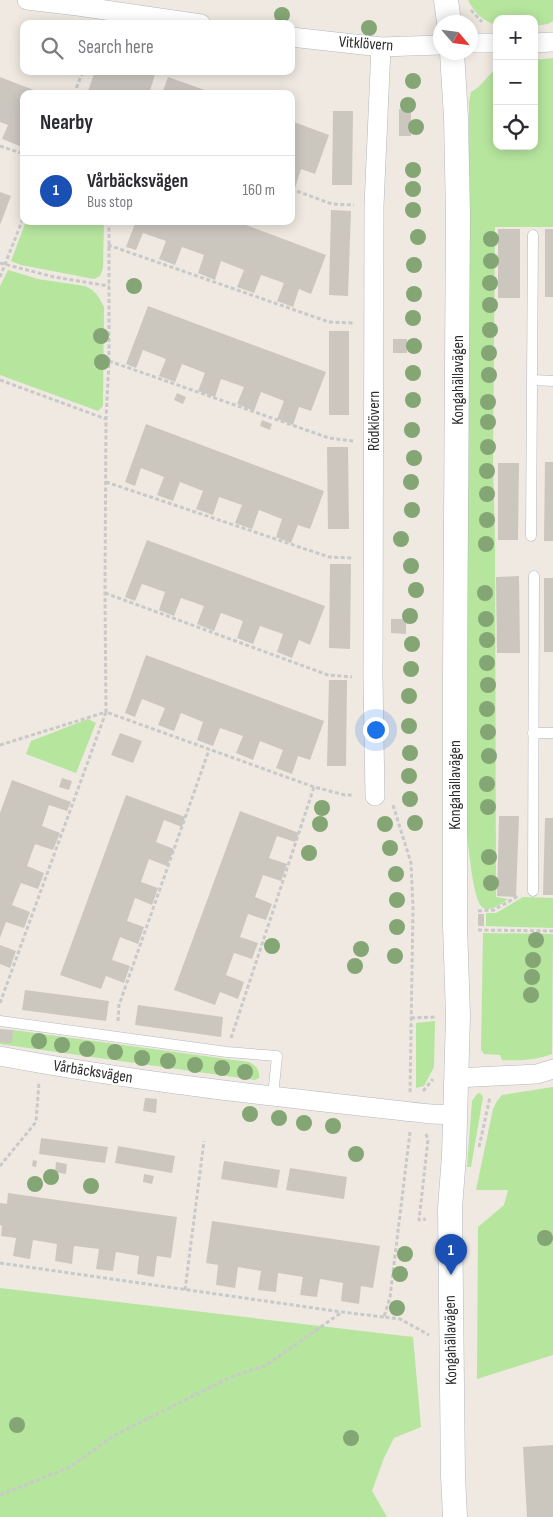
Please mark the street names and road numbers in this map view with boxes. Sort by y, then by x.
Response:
street label: Vitklövern [338,33,394,55]
street label: Kongahällavägen [449,335,468,425]
street label: Rödklövern [365,391,384,451]
street label: Kongahällavägen [446,740,465,830]
street label: Vårbäcksvägen [52,1056,134,1088]
street label: Kongahällavägen [441,1295,461,1385]

